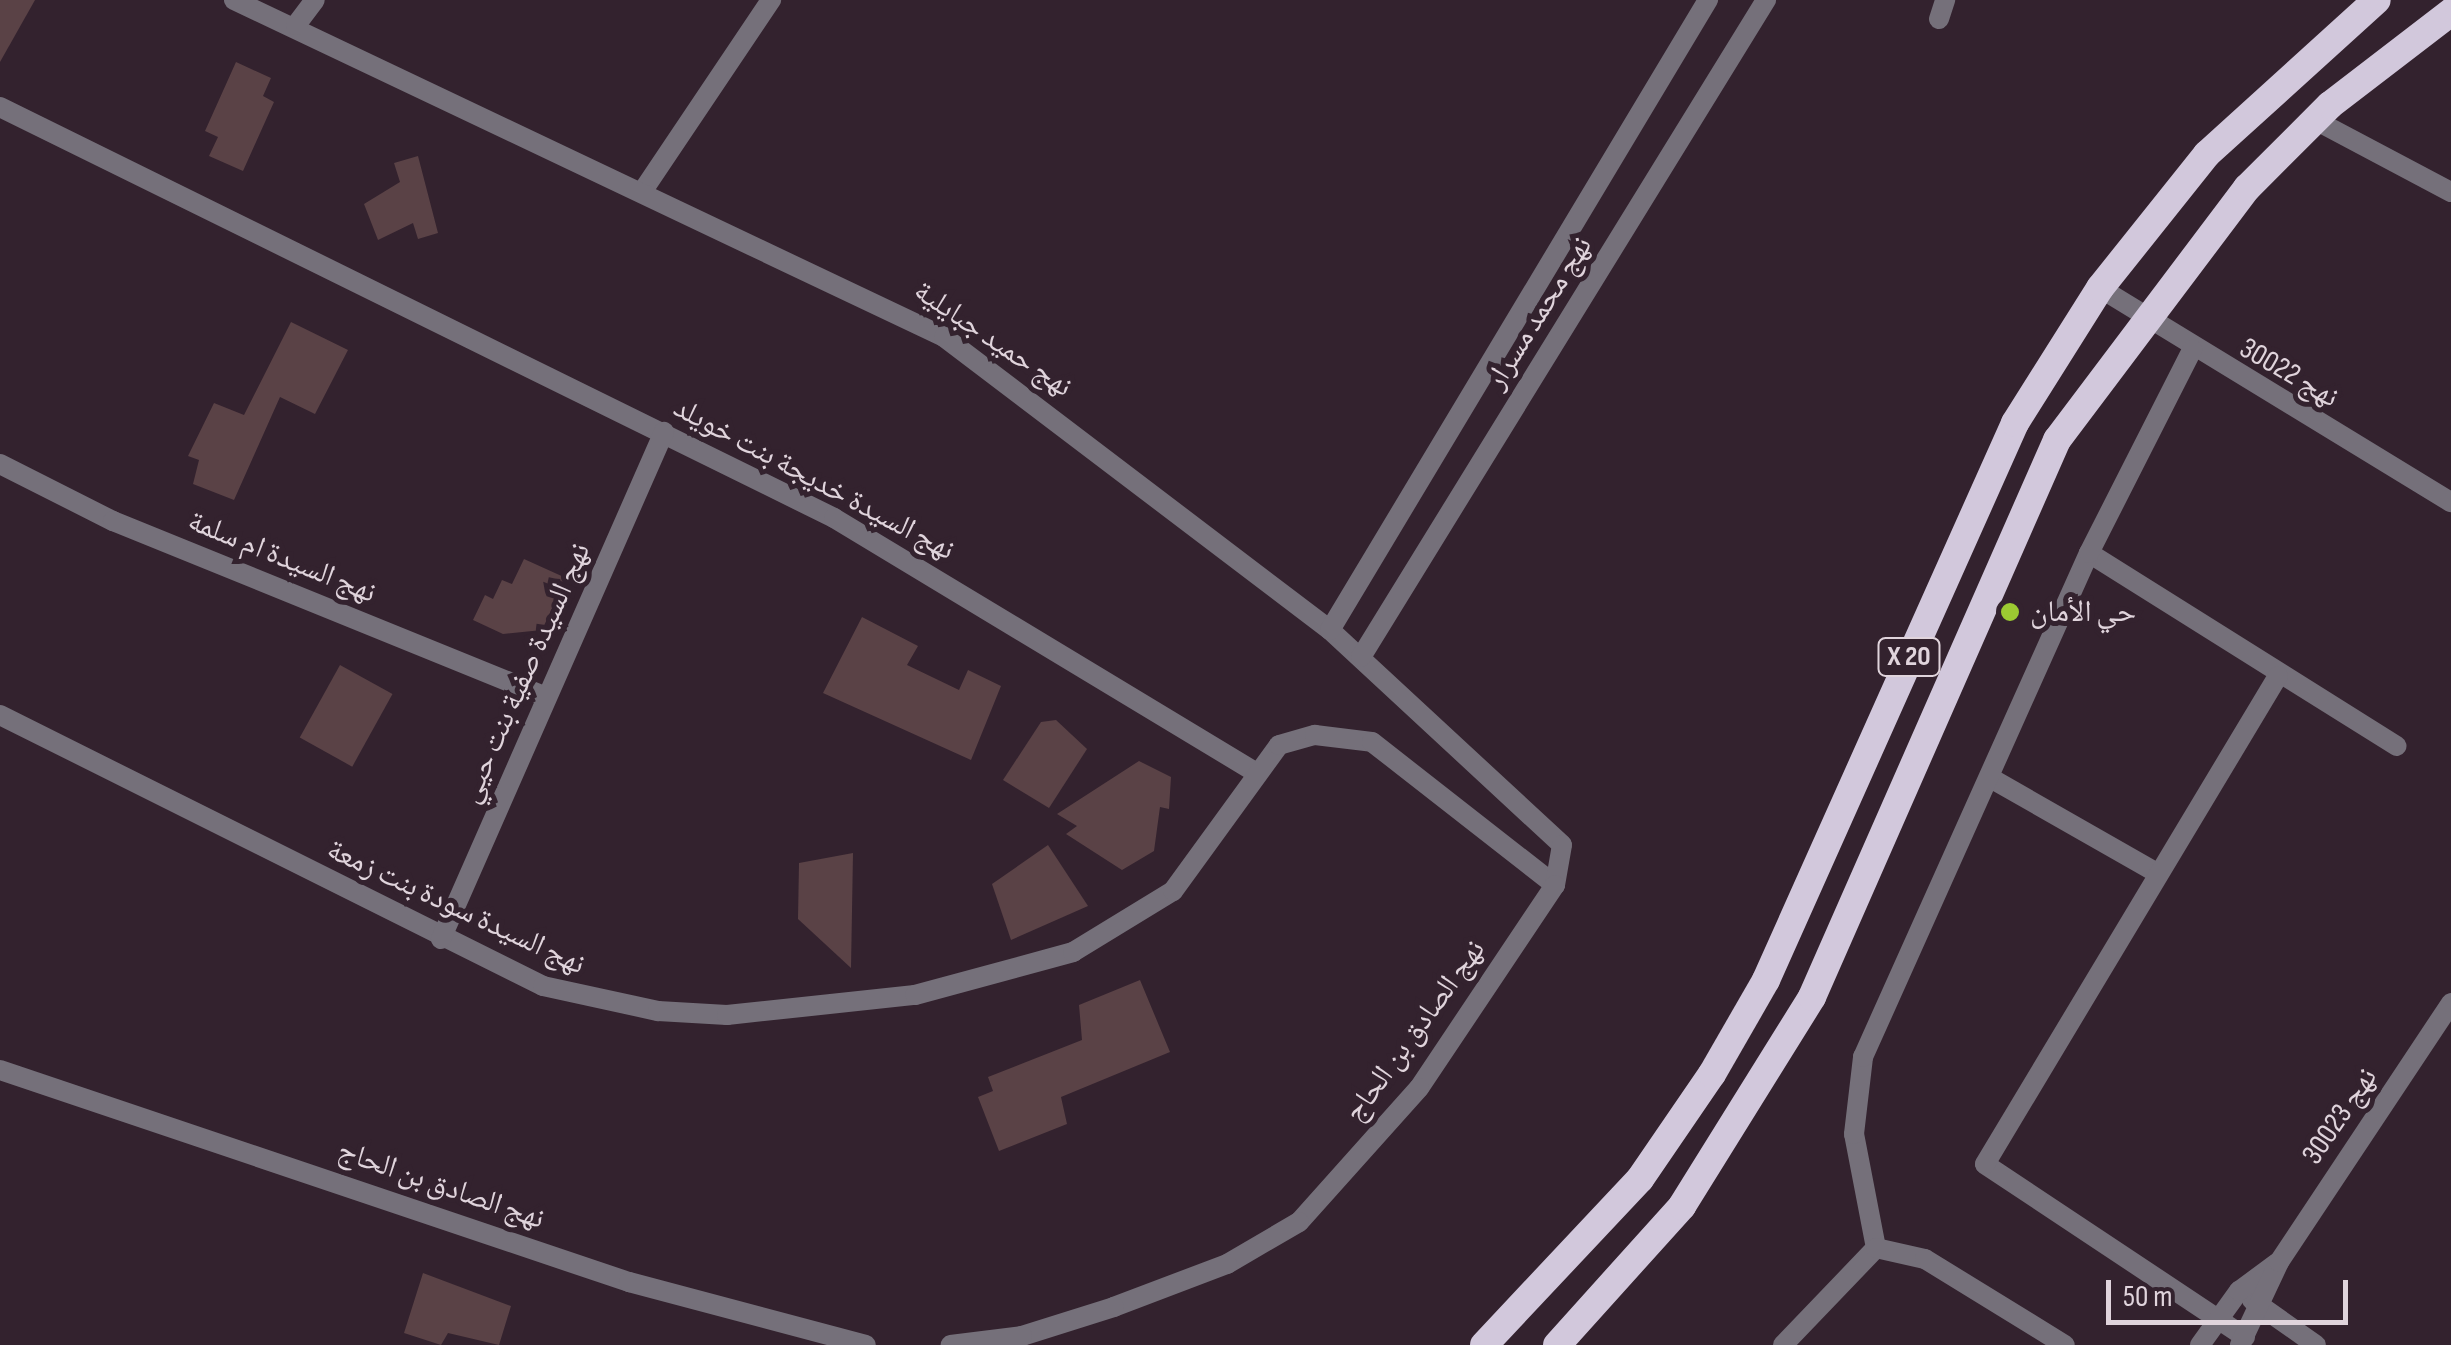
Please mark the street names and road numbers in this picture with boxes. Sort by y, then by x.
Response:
street label: نهج محمد مسرار [1478,230,1600,396]
street label: نهج حميد جبايلية [907,273,1079,405]
street label: نهج 30022 [2233,330,2345,416]
street label: نهج السيدة خديجة بنت خويلد [667,390,961,568]
street label: نهج السيدة ام سلمة [183,503,381,611]
street label: نهج السيدة صفية بنت حيي [451,537,599,809]
road number: X 20 [1876,634,1942,680]
street label: نهج السيدة سودة بنت زمعة [321,831,591,983]
street label: نهج الصادق بن الحاج [1337,933,1493,1129]
street label: نهج 30023 [2295,1061,2385,1171]
street label: نهج الصادق بن الحاج [333,1133,549,1237]

